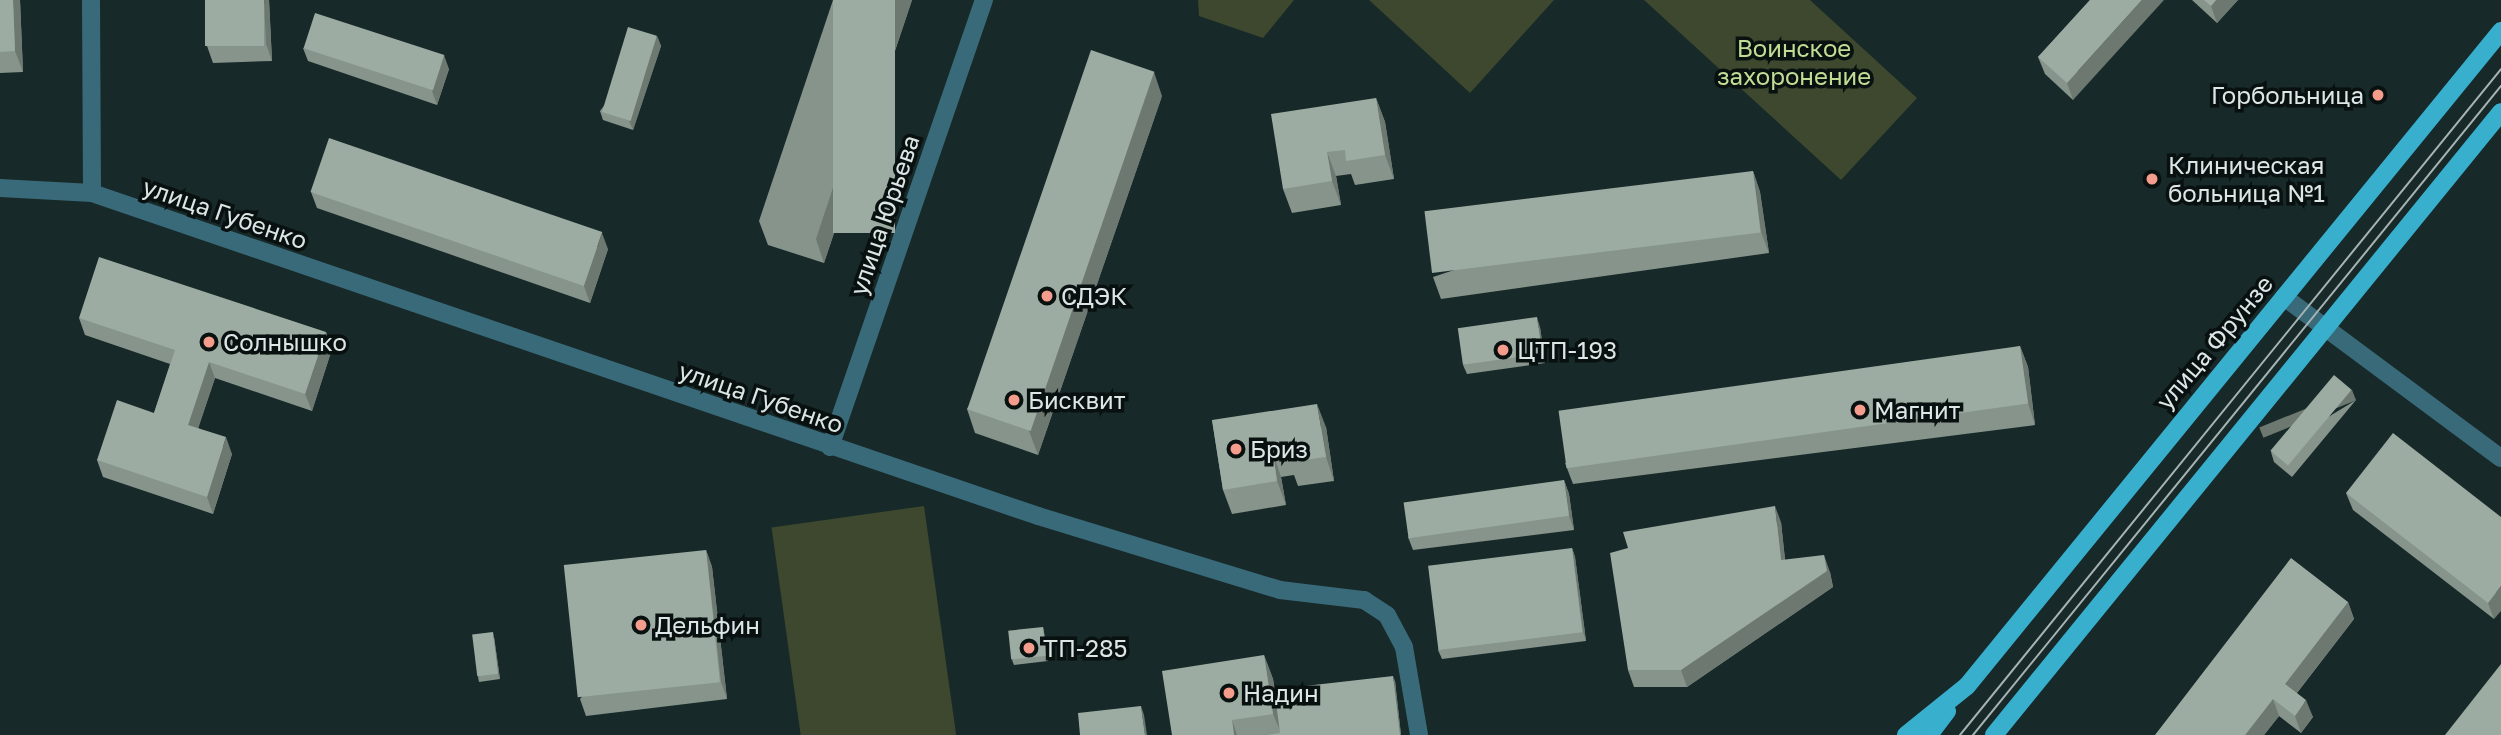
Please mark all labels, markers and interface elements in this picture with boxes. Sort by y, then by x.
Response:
park label: Воинское захоронение [1717,34,1871,90]
place label: Горбольница [2211,81,2364,109]
marker: Горбольница [2370,87,2386,103]
street label: улица Юрьева [843,131,925,299]
place label: Клиническая больница №1 [2168,151,2325,207]
marker: Клиническая больница №1 [2142,169,2162,189]
street label: улица Губенко [139,171,311,255]
street label: улица Фрунзе [2150,269,2278,415]
place label: СДЭК [1061,282,1127,310]
marker: СДЭК [1039,288,1055,304]
place label: Солнышко [223,328,347,356]
marker: Солнышко [201,334,217,350]
place label: ЦТП-193 [1517,336,1617,364]
marker: ЦТП-193 [1495,342,1511,358]
street label: улица Губенко [675,355,847,439]
place label: Бисквит [1028,386,1125,414]
marker: Бисквит [1006,392,1022,408]
place label: Магнит [1874,396,1960,424]
marker: Магнит [1852,402,1868,418]
place label: Бриз [1250,435,1308,463]
marker: Бриз [1228,441,1244,457]
place label: Дельфин [655,611,760,639]
marker: Дельфин [633,617,649,633]
place label: ТП-285 [1043,634,1127,662]
marker: ТП-285 [1021,640,1037,656]
place label: Надин [1243,679,1319,707]
marker: Надин [1221,685,1237,701]

